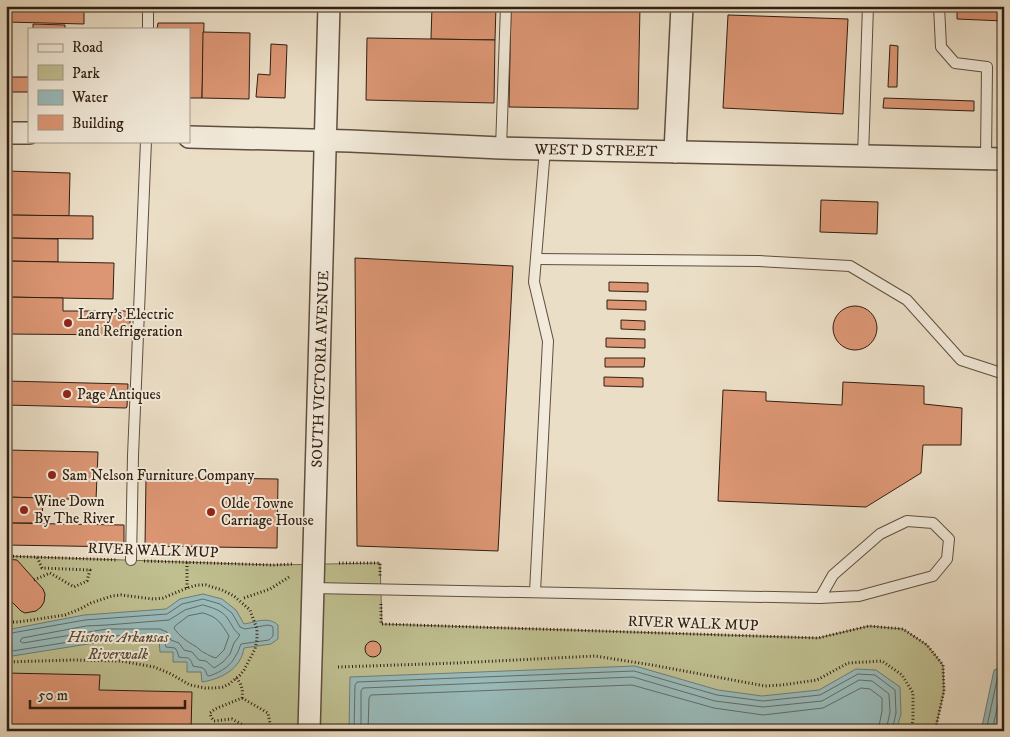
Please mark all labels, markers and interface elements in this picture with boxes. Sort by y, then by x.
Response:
legend [28,28,190,142]
text: Road [72,38,104,57]
text: Park [72,64,101,83]
text: Water [71,88,108,107]
text: Building [72,114,124,133]
street label: WEST D STREET [533,140,658,161]
street label: SOUTH VICTORIA AVENUE [308,270,333,468]
place label: Larry's Electric and Refrigeration [78,305,183,341]
marker: Larry's Electric and Refrigeration [62,317,74,329]
place label: Page Antiques [77,385,161,404]
marker: Page Antiques [61,388,73,400]
place label: Sam Nelson Furniture Company [62,466,255,485]
marker: Sam Nelson Furniture Company [46,469,58,481]
place label: Wine Down By The River [33,492,115,528]
place label: Olde Towne Carriage House [221,494,314,530]
marker: Wine Down By The River [18,504,30,516]
marker: Olde Towne Carriage House [205,506,217,518]
street label: RIVER WALK MUP [87,539,219,562]
street label: RIVER WALK MUP [627,612,759,635]
park label: Historic Arkansas Riverwalk [67,628,169,664]
scale bar [30,677,185,709]
text: 50 m [38,686,68,705]

